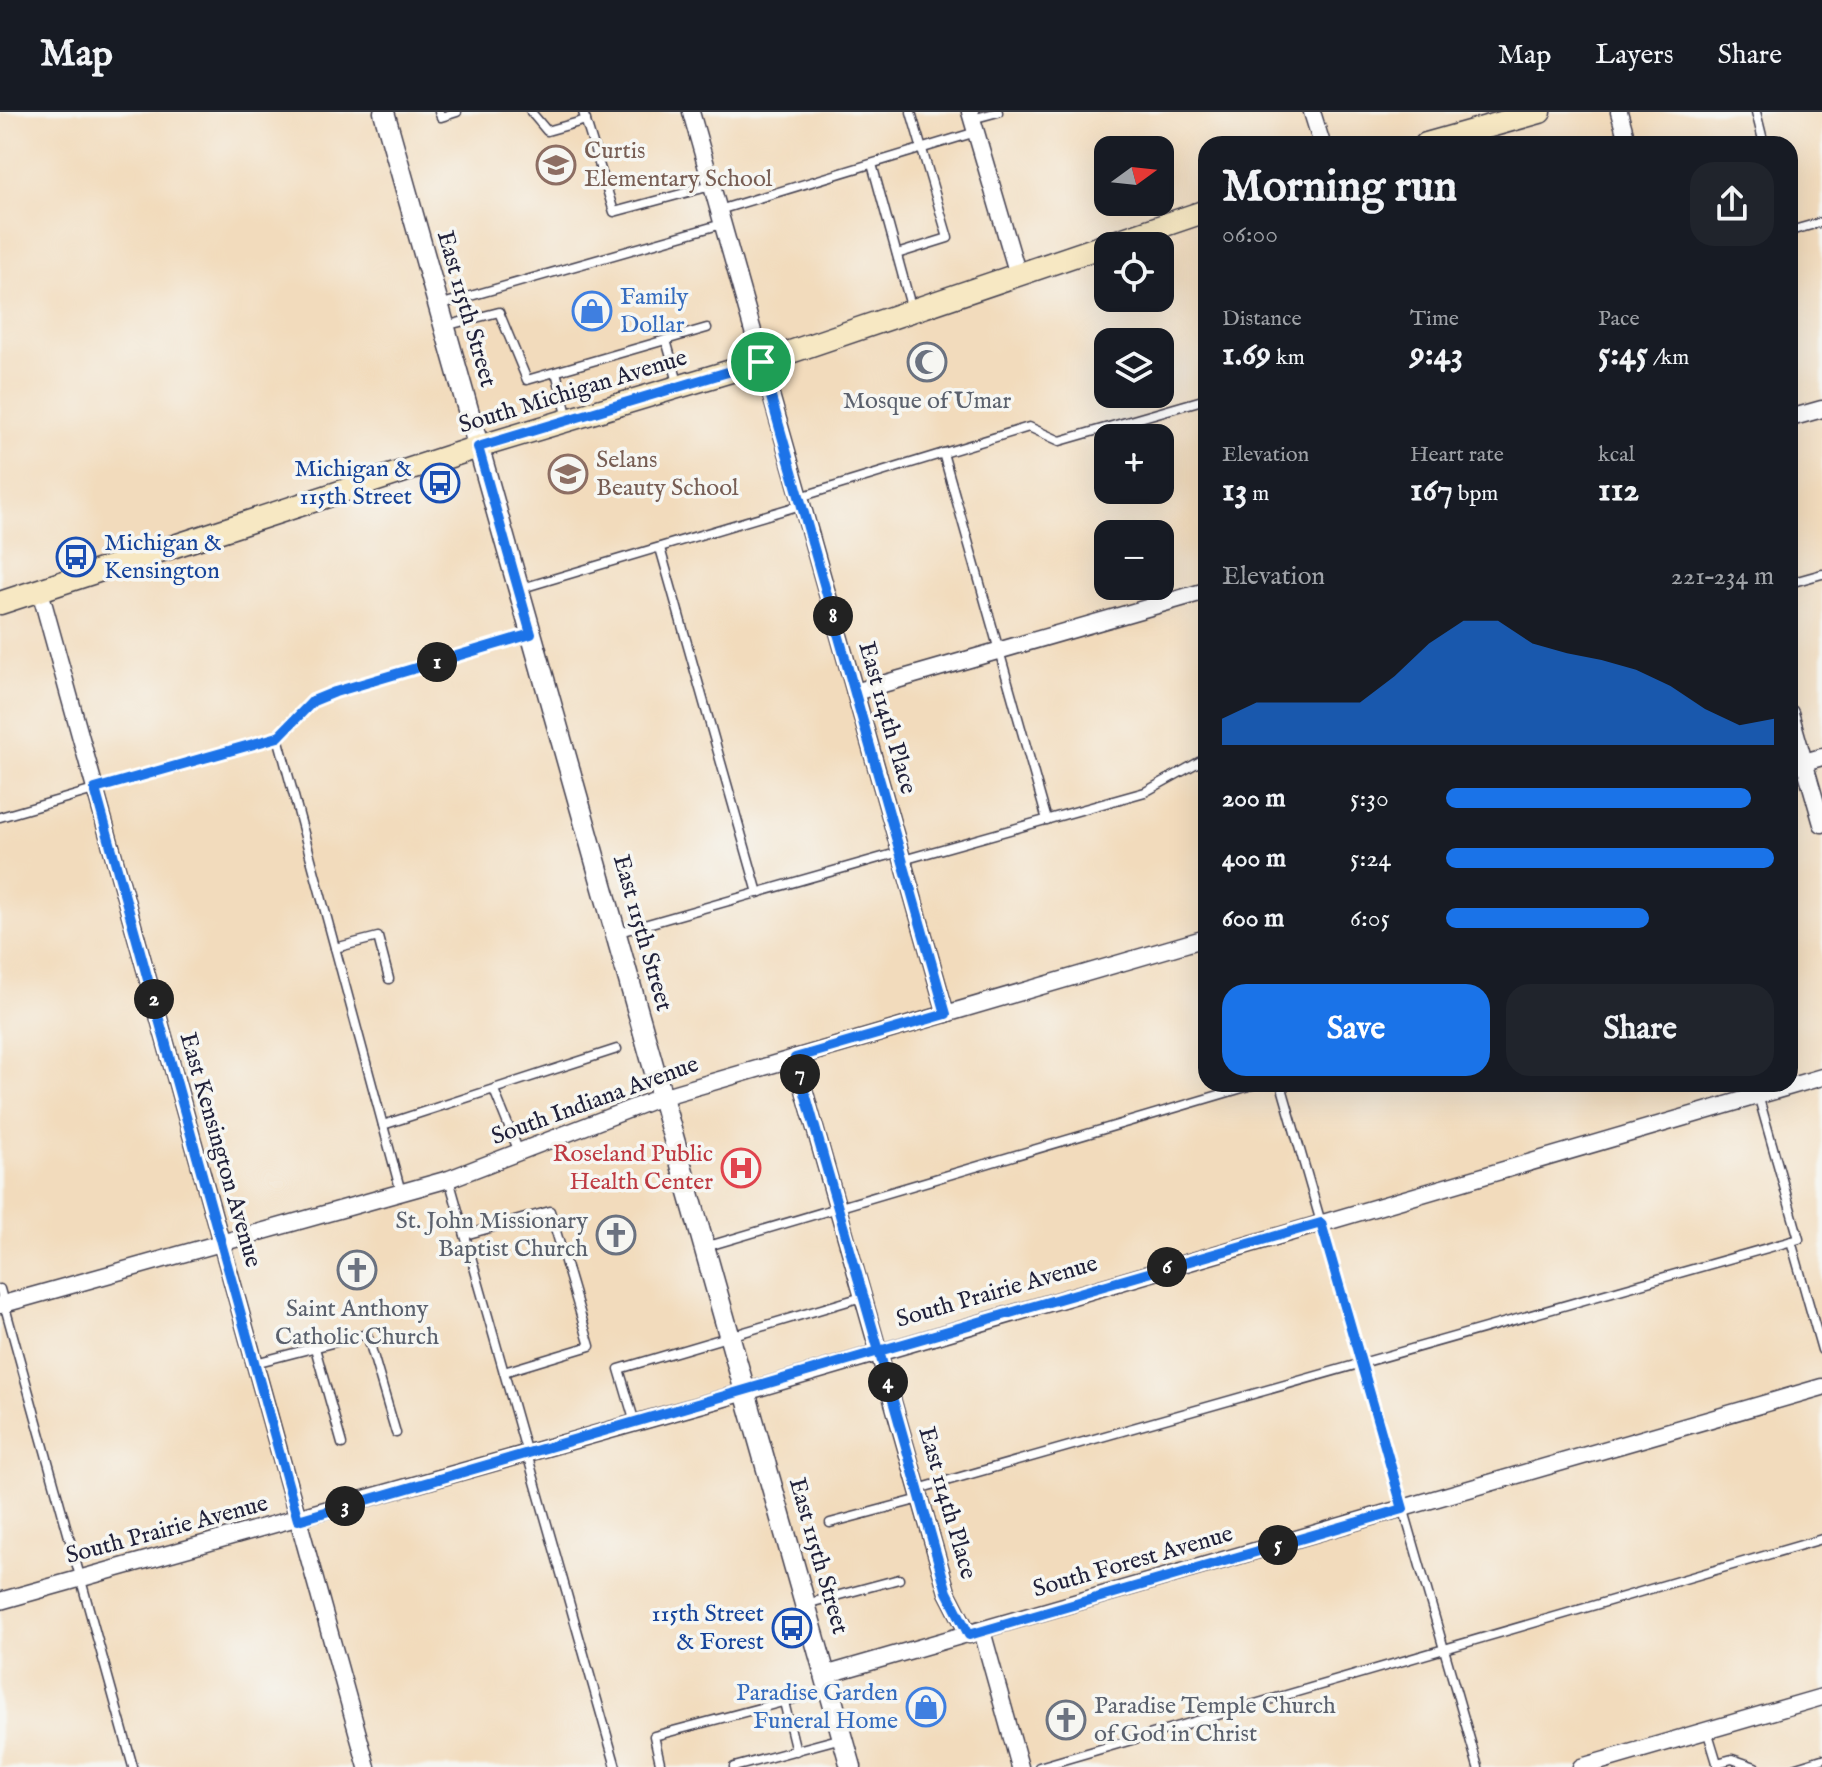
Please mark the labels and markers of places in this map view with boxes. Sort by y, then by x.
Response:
place label: Curtis Elementary School [584,136,773,195]
school or university icon: Curtis Elementary School [535,144,577,186]
place label: Family Dollar [620,282,688,341]
shop icon: Family Dollar [571,290,613,332]
pin [727,328,795,396]
mosque icon: Mosque of Umar [906,341,948,383]
place label: Mosque of Umar [843,386,1011,417]
place label: Selans Beauty School [596,445,739,504]
school or university icon: Selans Beauty School [547,453,589,495]
place label: Michigan & 115th Street [294,454,412,513]
bus stop icon: Michigan & 115th Street [419,462,461,504]
place label: Michigan & Kensington [104,528,222,587]
bus stop icon: Michigan & Kensington [55,536,97,578]
pin: 8 [813,596,853,636]
pin: 1 [417,642,457,682]
pin: 2 [134,979,174,1019]
pin: 7 [780,1054,820,1094]
place label: Roseland Public Health Center [552,1139,713,1198]
hospital icon: Roseland Public Health Center [720,1147,762,1189]
place label: St. John Missionary Baptist Church [396,1206,588,1265]
church icon: St. John Missionary Baptist Church [595,1214,637,1256]
pin: 6 [1147,1247,1187,1287]
church icon: Saint Anthony Catholic Church [336,1249,378,1291]
place label: Saint Anthony Catholic Church [275,1294,439,1353]
pin: 4 [868,1362,908,1402]
pin: 3 [325,1486,365,1526]
pin: 5 [1258,1525,1298,1565]
place label: 115th Street & Forest [652,1599,764,1658]
bus stop icon: 115th Street & Forest [771,1607,813,1649]
place label: Paradise Garden Funeral Home [736,1678,898,1737]
shop icon: Paradise Garden Funeral Home [905,1686,947,1728]
place label: Paradise Temple Church of God in Christ [1094,1691,1336,1750]
church icon: Paradise Temple Church of God in Christ [1045,1699,1087,1741]

